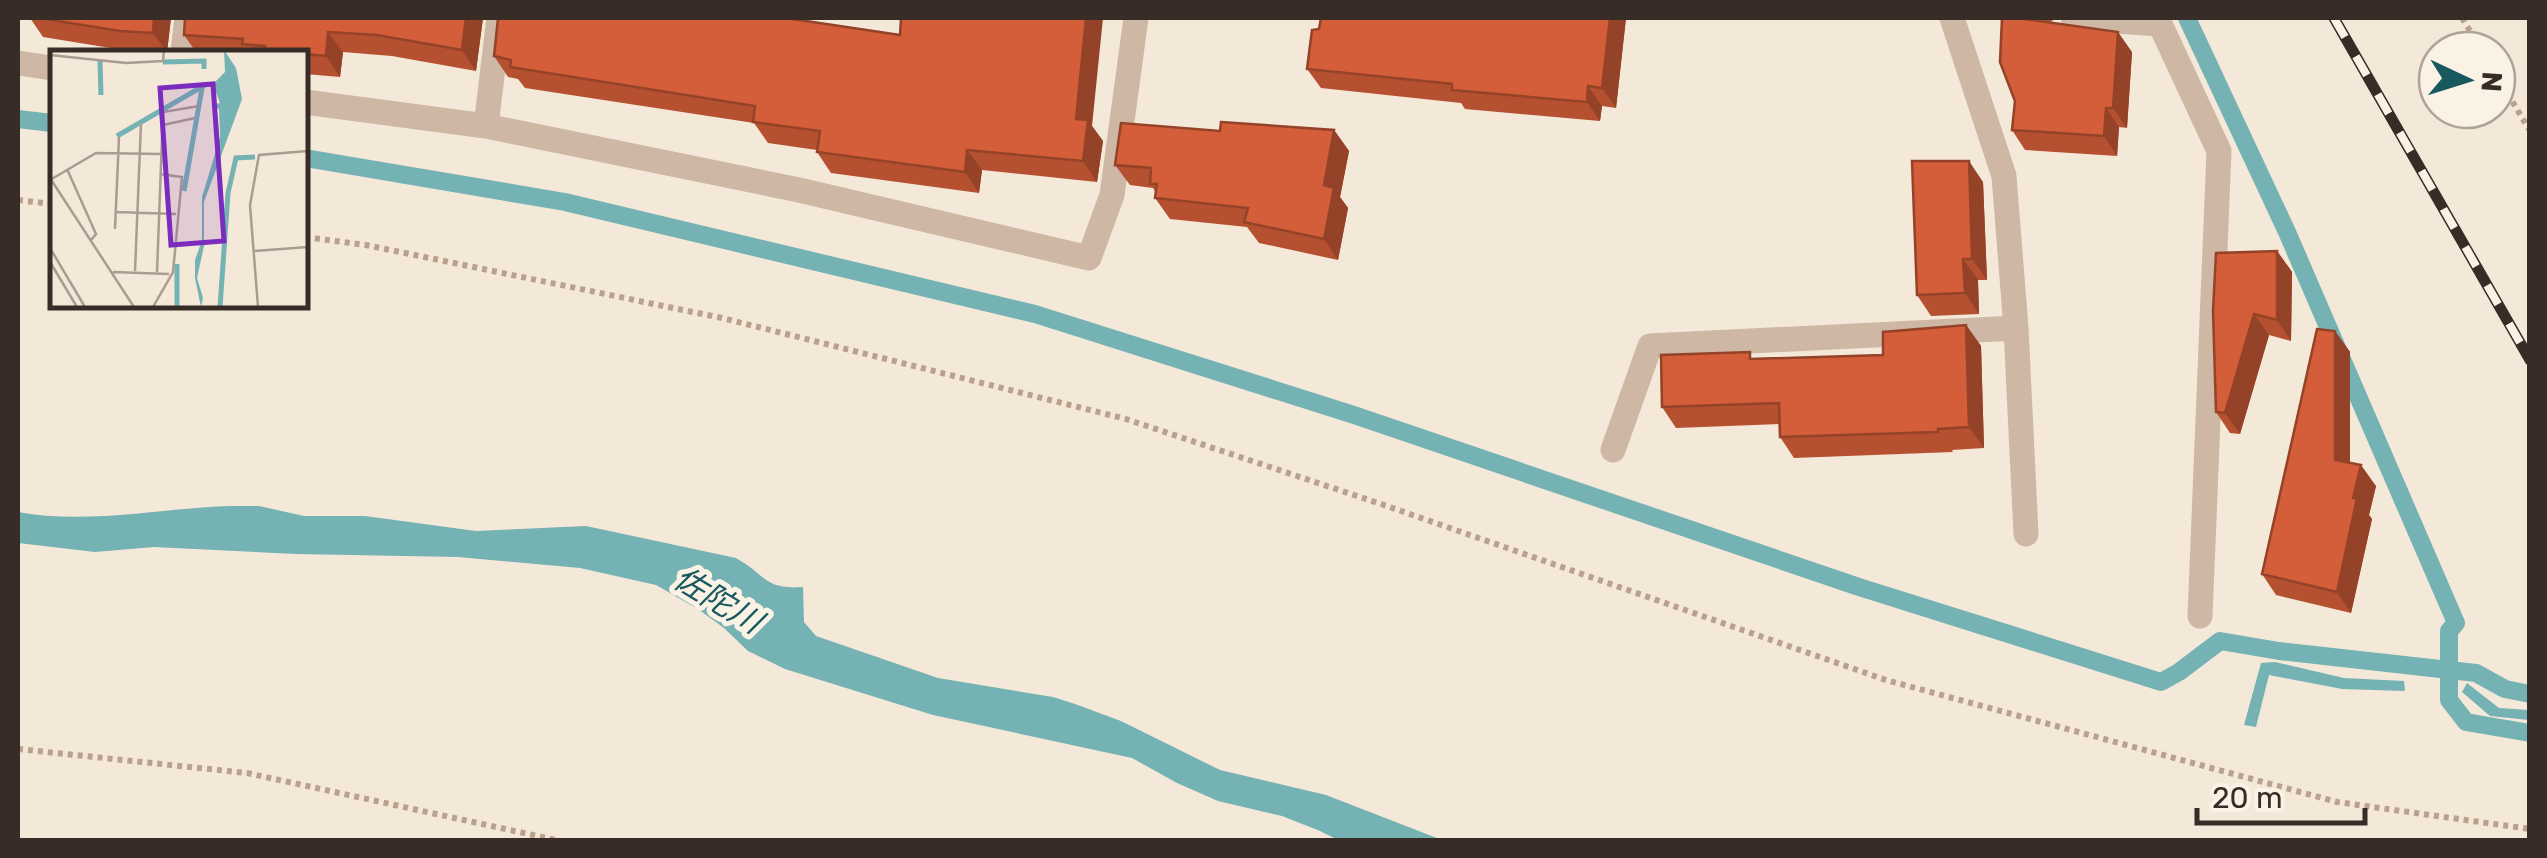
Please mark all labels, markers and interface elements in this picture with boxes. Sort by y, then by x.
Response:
north arrow [2417,30,2517,130]
inset map [50,50,308,308]
text: N [2474,71,2509,93]
water label: 佐陀川 [667,559,771,643]
scale bar [2197,763,2364,825]
text: 20 m [2212,780,2283,816]

